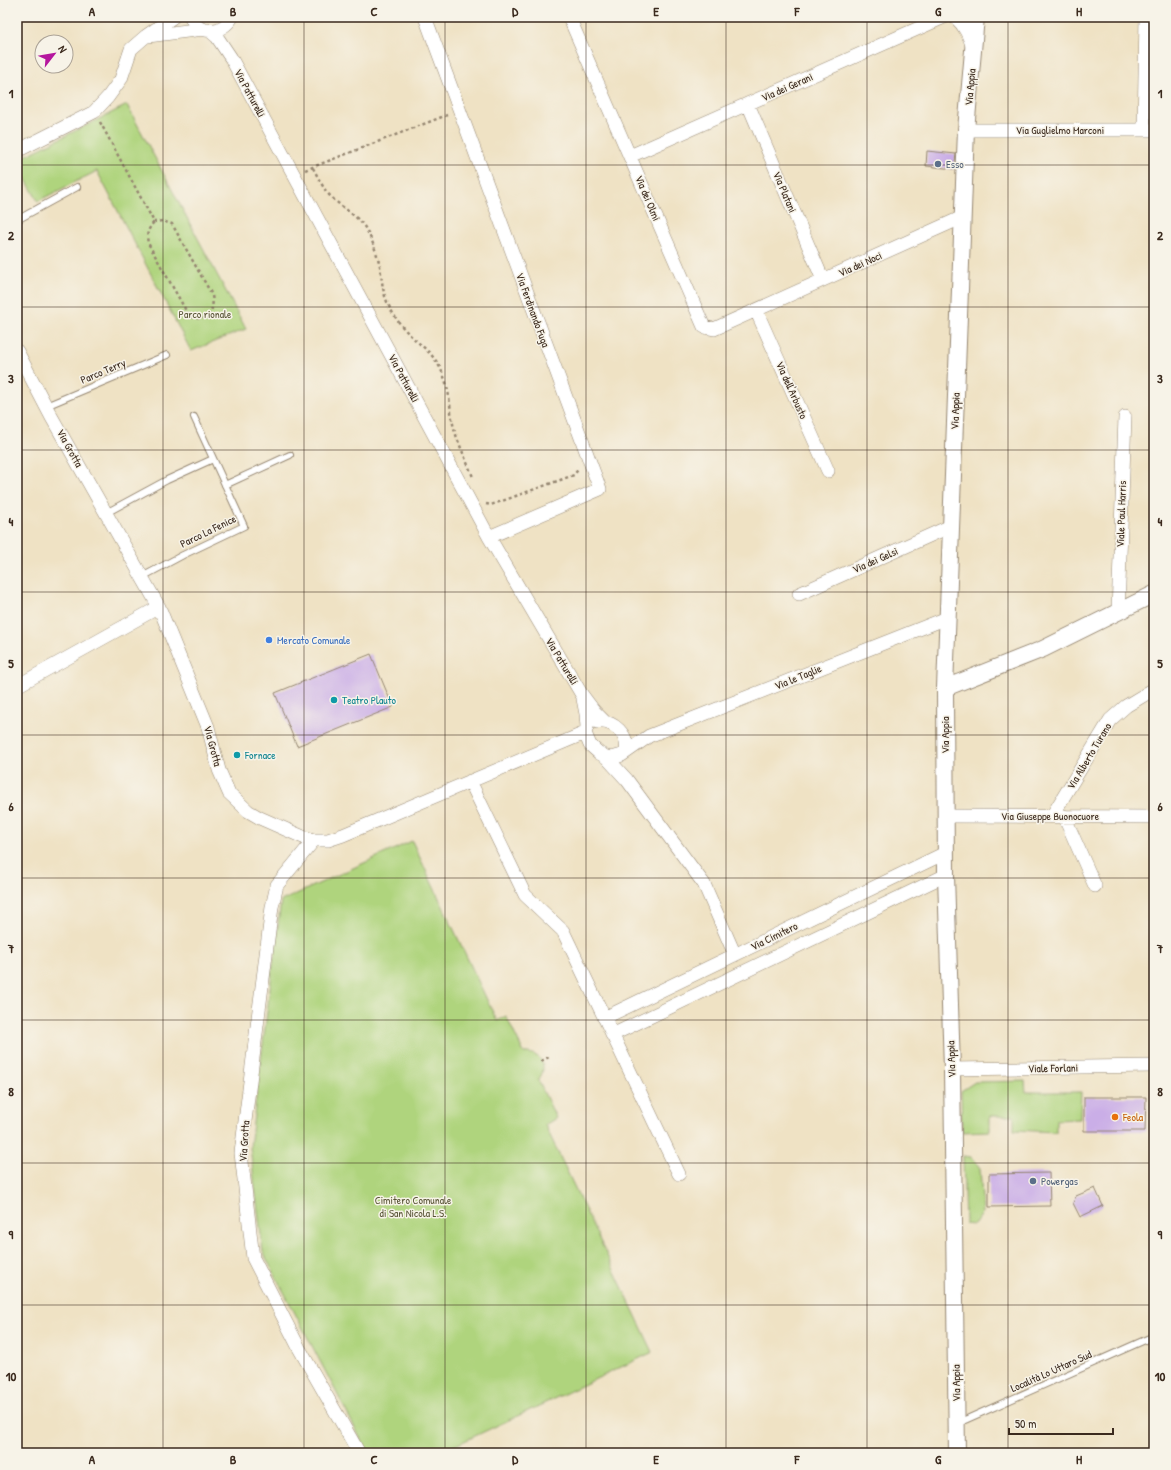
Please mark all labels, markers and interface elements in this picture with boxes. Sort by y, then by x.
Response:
text: A [89,2,96,20]
text: B [230,2,237,20]
text: C [370,2,378,20]
text: D [512,2,519,20]
text: E [653,2,659,20]
text: F [794,2,801,20]
text: G [935,2,942,20]
text: H [1076,2,1082,20]
north arrow [34,34,74,74]
text: N [55,43,70,55]
street label: Via Patturelli [231,66,269,120]
street label: Via Appia [961,67,979,106]
street label: Via dei Gerani [759,69,815,105]
text: 1 [9,84,14,102]
text: 1 [1158,84,1163,102]
street label: Via Guglielmo Marconi [1016,123,1104,137]
place label: Esso [946,157,964,171]
marker: Esso [933,159,943,169]
street label: Via Platani [770,169,800,215]
street label: Via dei Olmi [632,173,664,223]
text: 2 [8,226,15,244]
text: 2 [1157,226,1164,244]
street label: Via dei Noci [836,248,884,280]
street label: Via Ferdinando Fuga [513,271,553,350]
park label: Parco rionale [179,307,232,321]
street label: Via Patturelli [385,351,423,405]
street label: Parco Terry [78,355,128,387]
street label: Via dell'Arbusto [773,359,811,422]
text: 3 [8,369,14,387]
text: 3 [1157,369,1163,387]
street label: Via Appia [947,392,963,430]
street label: Via Grotta [54,427,86,470]
street label: Viale Paul Harris [1113,480,1129,548]
street label: Parco La Fenice [178,511,239,551]
text: 4 [9,512,14,530]
text: 4 [1158,512,1163,530]
street label: Via dei Gelsi [850,544,900,576]
place label: Mercato Comunale [277,633,351,647]
marker: Mercato Comunale [264,635,274,645]
street label: Via Patturelli [542,635,582,687]
text: 5 [8,654,14,672]
text: 5 [1157,654,1163,672]
street label: Via le Taglie [772,661,824,693]
place label: Teatro Plauto [342,693,397,707]
marker: Teatro Plauto [329,695,339,705]
street label: Via Appia [938,716,952,754]
street label: Via Alberto Turano [1064,720,1115,792]
street label: Via Grotta [201,724,225,768]
place label: Fornace [244,748,276,762]
marker: Fornace [232,750,242,760]
text: 6 [8,797,14,815]
text: 6 [1157,797,1163,815]
street label: Via Giuseppe Buonocuore [1001,809,1100,823]
street label: Via Cimitero [748,918,800,953]
text: 7 [7,939,15,957]
text: 7 [1156,939,1164,957]
street label: Via Appia [943,1040,959,1078]
street label: Viale Forlani [1028,1061,1078,1075]
text: 8 [8,1082,14,1100]
text: 8 [1157,1082,1163,1100]
place label: Feola [1122,1110,1144,1124]
marker: Feola [1110,1112,1120,1122]
street label: Via Grotta [236,1119,252,1162]
place label: Powergas [1041,1174,1078,1188]
marker: Powergas [1028,1176,1038,1186]
park label: Cimitero Comunale di San Nicola L.S. [375,1193,452,1220]
text: 9 [9,1225,14,1243]
text: 9 [1158,1225,1163,1243]
street label: Località Lo Uttaro Sud [1008,1347,1094,1395]
street label: Via Appia [949,1364,963,1402]
text: 10 [6,1367,16,1385]
text: 10 [1155,1367,1165,1385]
scale bar [1009,1410,1113,1436]
text: 50 m [1015,1415,1036,1432]
text: A [89,1450,96,1468]
text: B [230,1450,237,1468]
text: C [370,1450,378,1468]
text: D [512,1450,519,1468]
text: E [653,1450,659,1468]
text: F [794,1450,801,1468]
text: G [935,1450,942,1468]
text: H [1076,1450,1082,1468]

